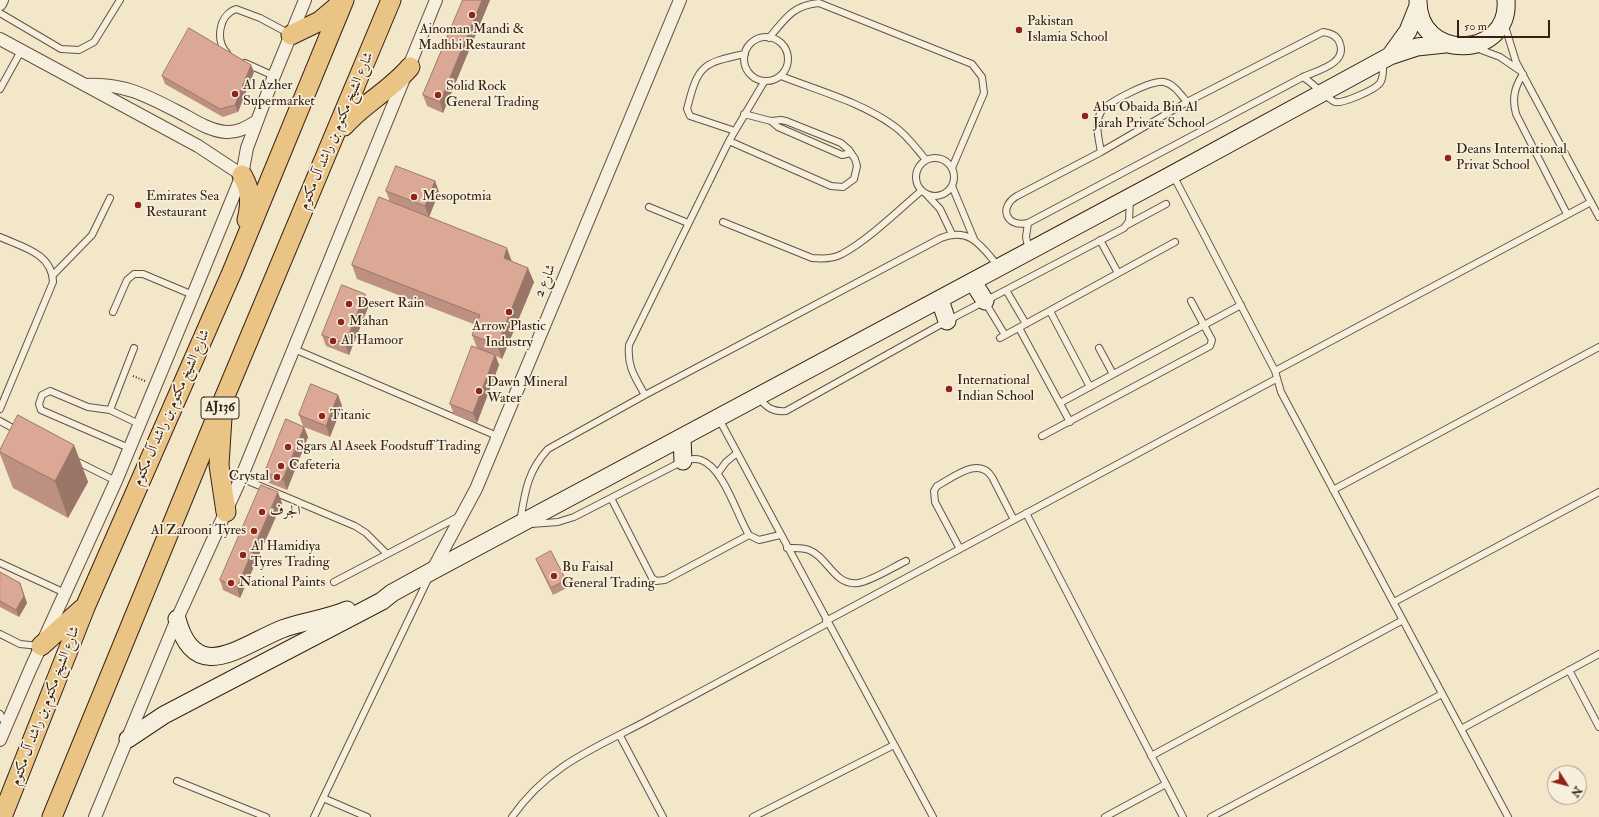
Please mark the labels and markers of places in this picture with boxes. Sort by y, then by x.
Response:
marker: Ainoman Mandi & Madhbi Restaurant [467,10,477,20]
place label: Pakistan Islamia School [1027,14,1108,46]
place label: Ainoman Mandi & Madhbi Restaurant [418,22,526,54]
marker: Pakistan Islamia School [1014,25,1024,35]
place label: Al Azher Supermarket [243,78,315,110]
place label: Solid Rock General Trading [446,79,539,112]
marker: Al Azher Supermarket [230,89,240,99]
marker: Solid Rock General Trading [433,90,443,100]
place label: Abu Obaida Bin Al Jarah Private School [1093,100,1205,132]
marker: Abu Obaida Bin Al Jarah Private School [1080,111,1090,121]
place label: Deans International Privat School [1456,142,1567,174]
marker: Deans International Privat School [1443,153,1453,163]
place label: Emirates Sea Restaurant [146,189,219,222]
place label: Mesopotmia [422,189,491,205]
marker: Mesopotmia [409,192,419,202]
marker: Emirates Sea Restaurant [133,200,143,210]
place label: Desert Rain [357,296,424,312]
marker: Desert Rain [344,299,354,309]
marker: Arrow Plastic Industry [504,307,514,317]
place label: Mahan [349,314,389,330]
marker: Mahan [336,317,346,327]
place label: Arrow Plastic Industry [472,319,546,352]
place label: Al Hamoor [341,333,403,349]
marker: Al Hamoor [328,336,338,346]
place label: International Indian School [957,373,1034,406]
place label: Dawn Mineral Water [487,375,568,408]
marker: International Indian School [944,384,954,394]
marker: Dawn Mineral Water [474,386,484,396]
place label: Titanic [330,408,371,424]
marker: Titanic [317,411,327,421]
place label: Sgars Al Aseek Foodstuff Trading [296,439,481,455]
marker: Sgars Al Aseek Foodstuff Trading [283,442,293,452]
place label: Cafeteria [289,458,340,474]
marker: Cafeteria [276,461,286,471]
place label: Crystal [229,469,269,485]
marker: Crystal [272,472,282,482]
place label: الجرف [270,504,300,520]
marker: الجرف [257,507,267,517]
place label: Al Zarooni Tyres [151,523,246,539]
marker: Al Zarooni Tyres [249,526,259,536]
place label: Al Hamidiya Tyres Trading [251,539,330,572]
marker: Al Hamidiya Tyres Trading [238,550,248,560]
place label: Bu Faisal General Trading [562,560,655,592]
marker: Bu Faisal General Trading [549,571,559,581]
place label: National Paints [239,575,325,591]
marker: National Paints [226,578,236,588]

